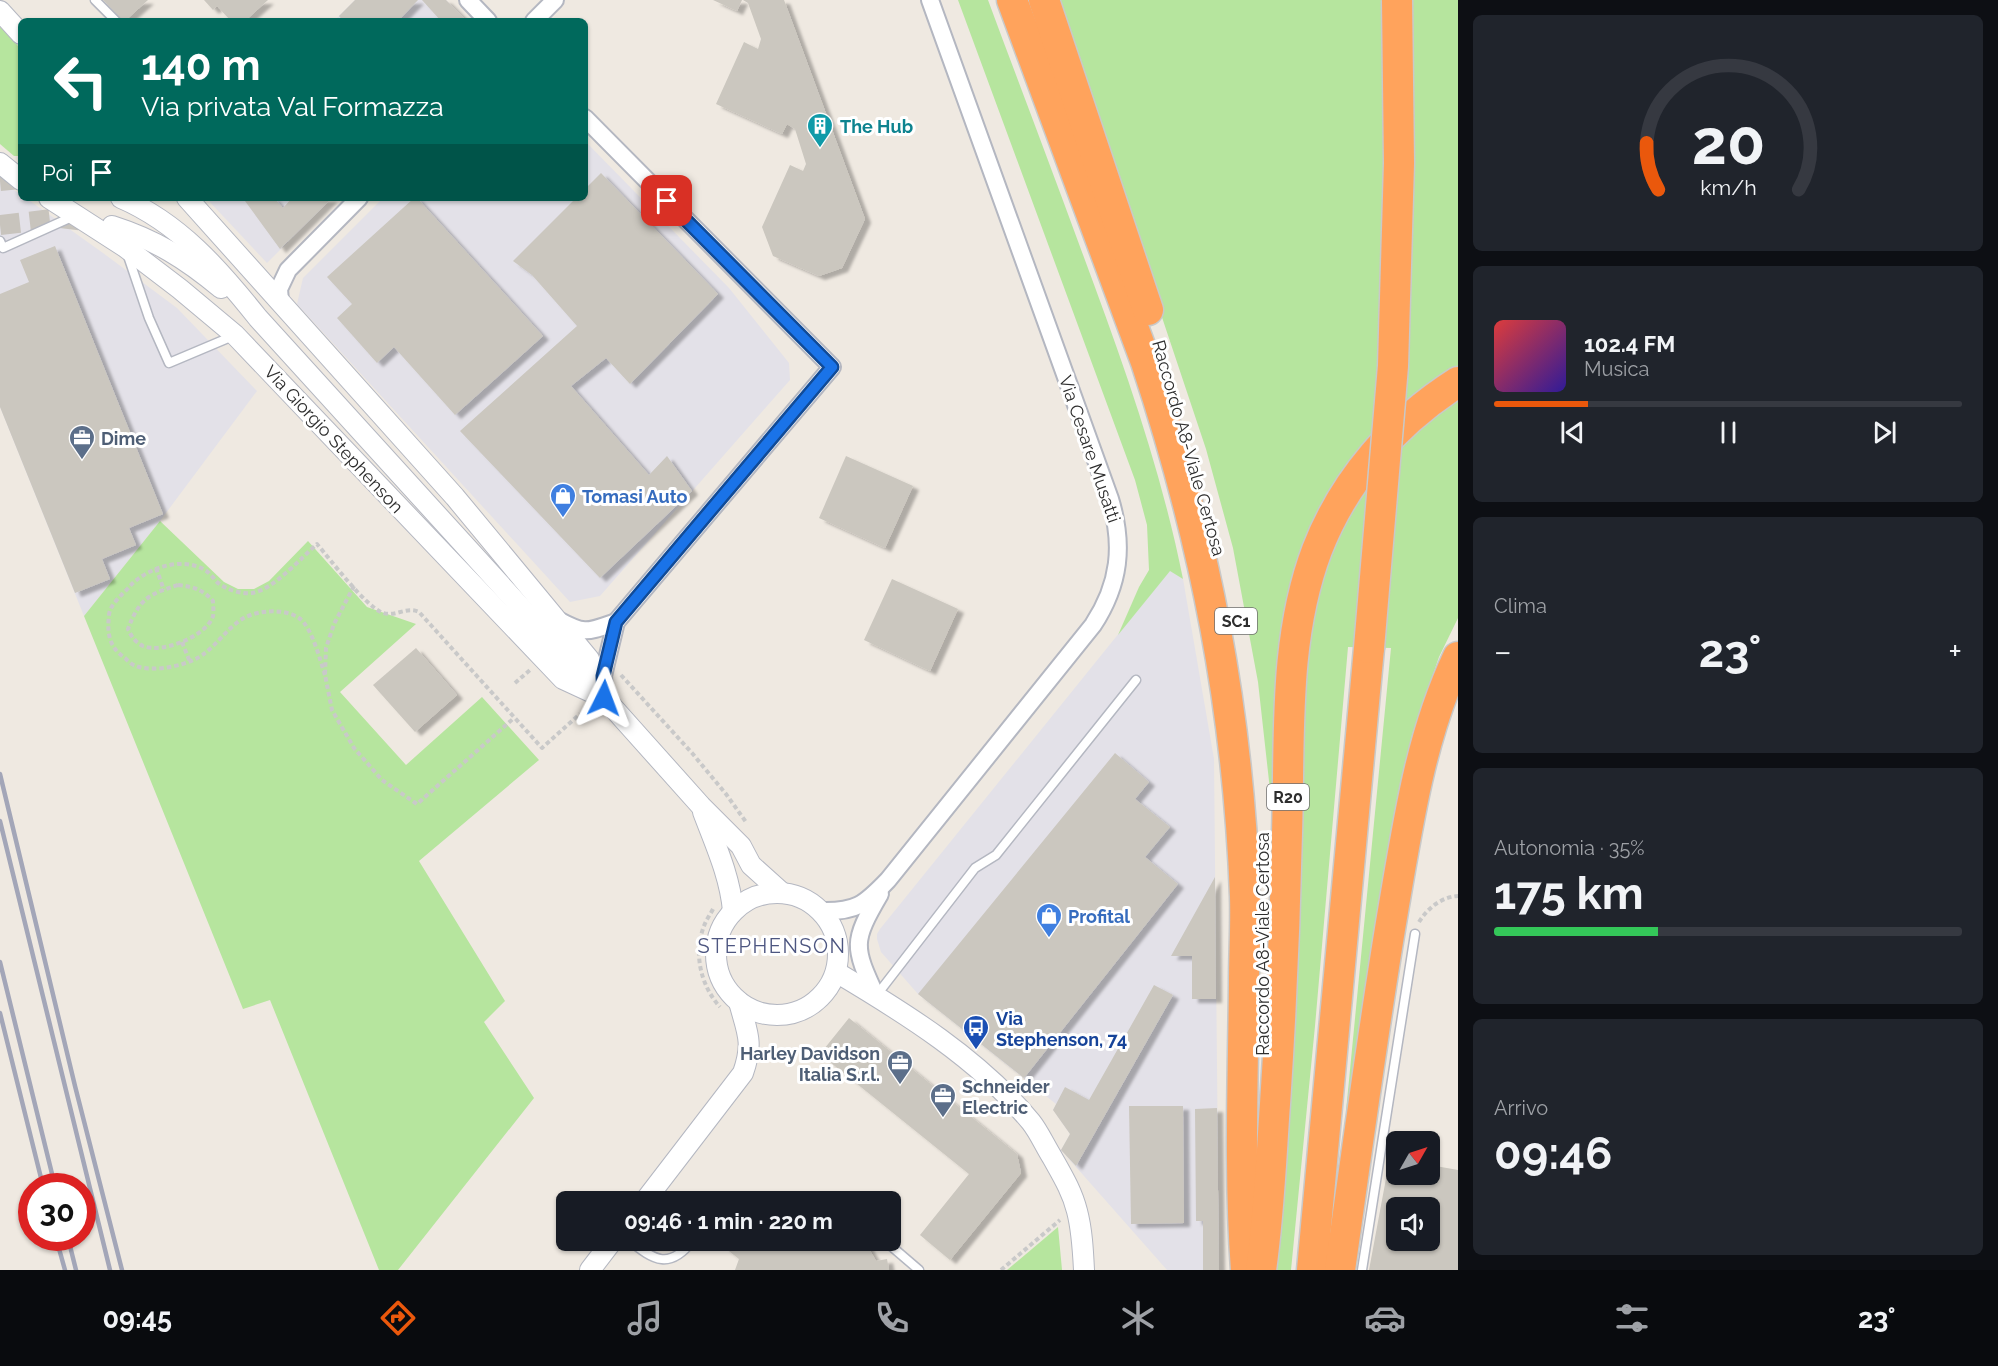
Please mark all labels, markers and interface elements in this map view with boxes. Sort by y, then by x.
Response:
text: 140 m [141,41,261,90]
icon: left [42,42,120,120]
text: Via privata Val Formazza [141,91,444,122]
text: 20 [1691,105,1765,179]
building icon: The Hub [805,111,835,149]
place label: The Hub [840,116,913,137]
icon: arrive [85,156,118,189]
text: Poi [42,160,73,186]
pin [641,175,692,226]
text: km/h [1700,175,1756,200]
icon: arrive [650,184,683,217]
text: 102.4 FM [1584,331,1675,357]
street label: Raccordo A8-Viale Certosa [1148,338,1230,558]
text: Musica [1584,357,1649,381]
street label: Via Giorgio Stephenson [260,361,408,517]
street label: Via Cesare Musatti [1055,373,1125,525]
icon: previous [1556,416,1589,449]
icon: pause [1712,416,1745,449]
icon: next [1868,416,1901,449]
office icon: Dime [67,423,97,461]
place label: Dime [101,428,146,449]
shop icon: Tomasi Auto [548,481,578,519]
place label: Tomasi Auto [582,486,687,507]
text: Clima [1494,594,1547,618]
road number: SC1 [1215,608,1257,634]
text: 23° [1699,625,1761,678]
text: − [1494,632,1512,671]
text: + [1948,632,1962,671]
position arrow [572,666,636,730]
road number: R20 [1267,784,1309,810]
street label: Raccordo A8-Viale Certosa [1252,832,1273,1056]
text: Autonomia · 35% [1494,836,1645,860]
text: 175 km [1494,867,1644,920]
shop icon: Profital [1034,901,1064,939]
place label: Profital [1068,906,1130,927]
district label: STEPHENSON [698,934,846,958]
place label: Via Stephenson, 74 [996,1008,1127,1050]
bus stop icon: Via Stephenson, 74 [961,1013,991,1051]
place label: Harley Davidson Italia S.r.l. [740,1043,880,1085]
office icon: Harley Davidson Italia S.r.l. [885,1048,915,1086]
place label: Schneider Electric [962,1076,1050,1118]
office icon: Schneider Electric [928,1081,958,1119]
text: Arrivo [1494,1096,1548,1120]
text: 09:46 [1494,1127,1612,1180]
north arrow [1386,1131,1440,1185]
map controls [1386,1131,1440,1251]
speed limit sign: 30 [18,1173,96,1251]
button: sound [1386,1197,1440,1251]
text: 09:46 · 1 min · 220 m [624,1208,833,1234]
icon: directions [377,1297,419,1339]
icon: music [624,1297,666,1339]
icon: phone [871,1297,913,1339]
icon: climate [1117,1297,1159,1339]
icon: car [1364,1297,1406,1339]
icon: filters [1611,1297,1653,1339]
text: 09:45 [102,1303,172,1334]
text: 23° [1858,1303,1896,1334]

